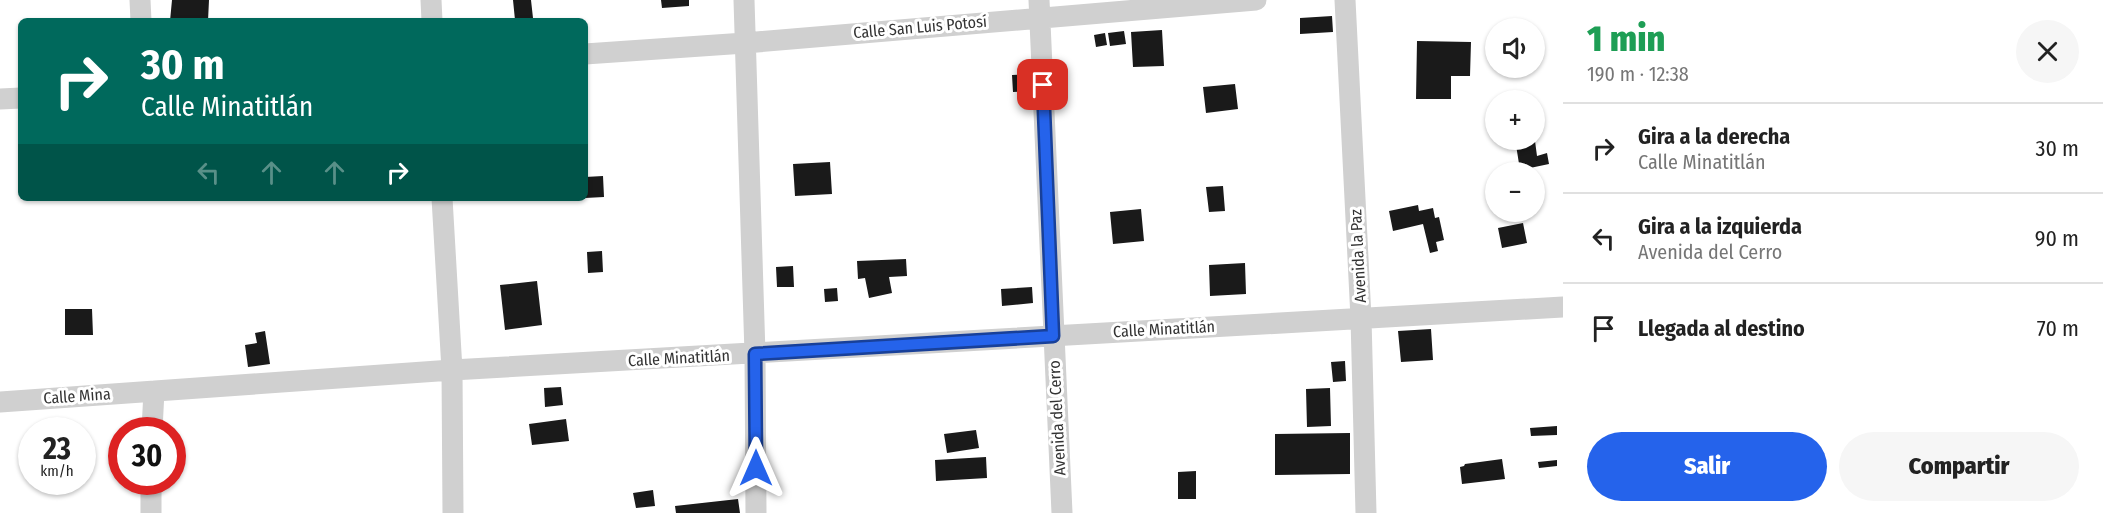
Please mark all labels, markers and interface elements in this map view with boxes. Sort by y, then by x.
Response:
street label: Calle San Luis Potosí [852,12,988,42]
text: 1 min [1587,17,1665,61]
map controls [1485,18,1545,222]
button: sound [1485,18,1545,78]
button: close [2016,20,2079,83]
text: 30 m [141,40,225,90]
icon: right [42,42,120,120]
pin [1017,59,1068,110]
text: 190 m · 12:38 [1587,62,1689,86]
icon: arrive [1026,68,1059,101]
button: + [1485,90,1545,150]
text: Calle Minatitlán [141,91,313,123]
text: Gira a la derecha [1638,123,1790,150]
icon: right [1587,132,1620,165]
text: 30 m [2036,135,2079,162]
text: Calle Minatitlán [1638,150,1766,174]
icon: left [192,156,225,189]
icon: ahead [255,156,288,189]
icon: ahead [318,156,351,189]
icon: right [381,156,414,189]
button: − [1485,162,1545,222]
street label: Avenida la Paz [1346,209,1370,303]
text: Gira a la izquierda [1638,213,1802,240]
icon: left [1587,222,1620,255]
text: 90 m [2035,225,2079,252]
text: Avenida del Cerro [1638,240,1782,264]
icon: arrive [1587,312,1620,345]
text: Llegada al destino [1638,315,1805,342]
text: 70 m [2037,315,2079,342]
street label: Calle Minatitlán [1113,317,1215,341]
street label: Calle Minatitlán [628,346,730,370]
street label: Avenida del Cerro [1044,360,1070,476]
street label: Calle Mina [43,384,111,408]
speed limit sign: 30 [108,417,186,495]
text: 23 [43,431,71,467]
button: Salir [1587,432,1827,501]
button: Compartir [1839,432,2079,501]
position arrow [724,436,788,500]
text: km/h [40,462,74,480]

